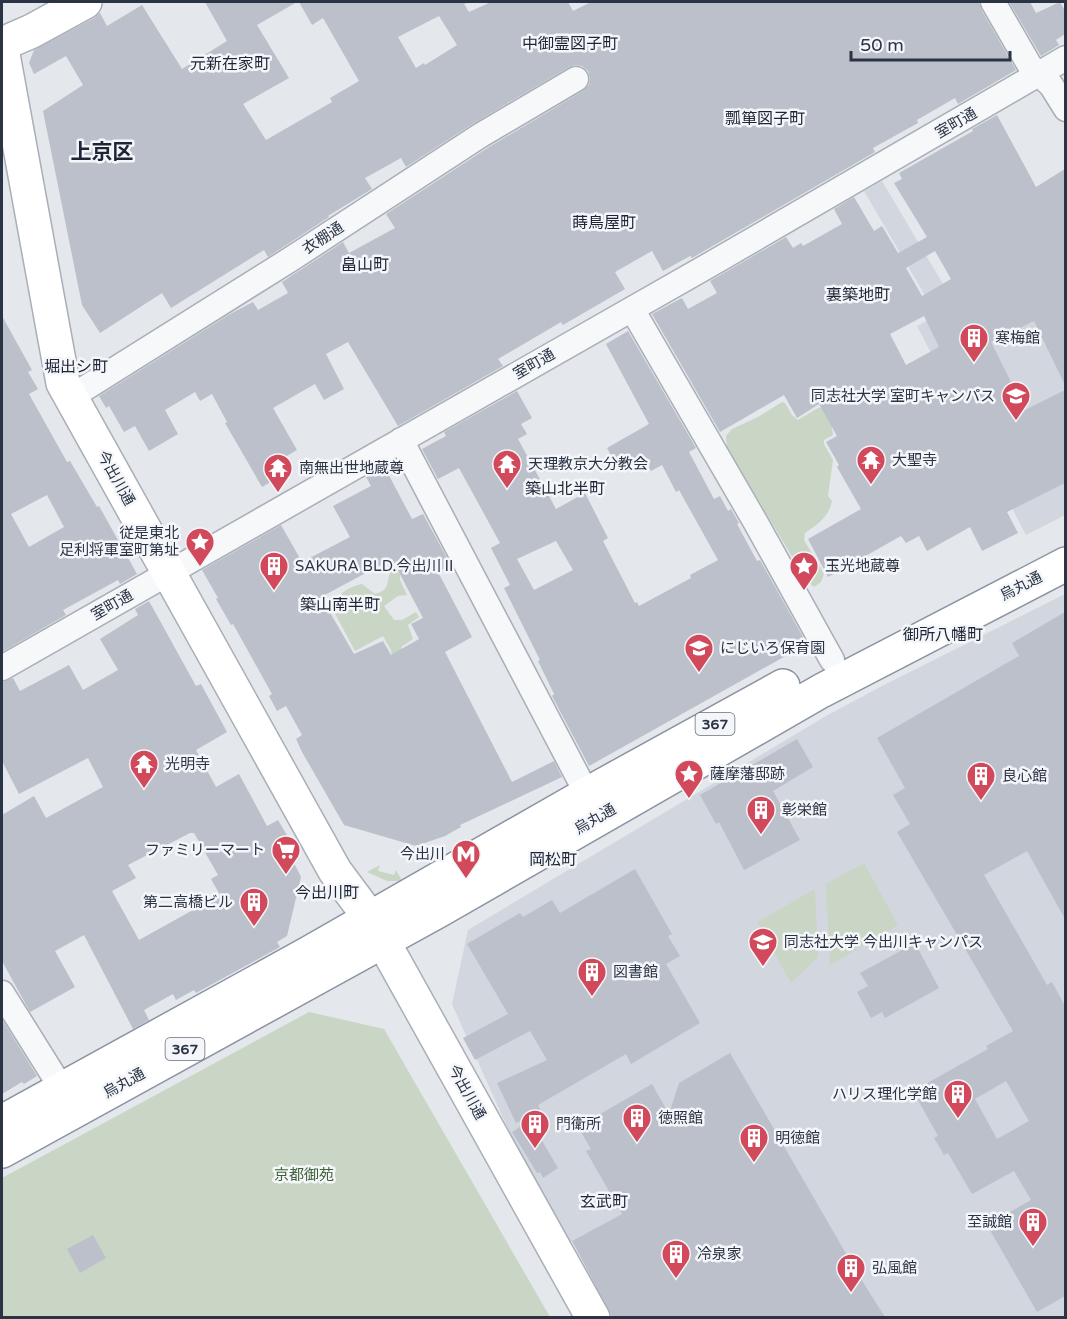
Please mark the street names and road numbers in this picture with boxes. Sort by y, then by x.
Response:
street label: 室町通 [932,104,980,142]
street label: 衣棚通 [299,218,347,258]
street label: 室町通 [510,345,558,383]
street label: 今出川通 [94,447,138,509]
street label: 烏丸通 [997,568,1045,604]
street label: 室町通 [88,586,136,624]
road number: 367 [696,713,734,735]
street label: 烏丸通 [571,800,619,838]
road number: 367 [166,1038,204,1060]
street label: 今出川通 [445,1061,489,1123]
street label: 烏丸通 [100,1064,148,1102]

